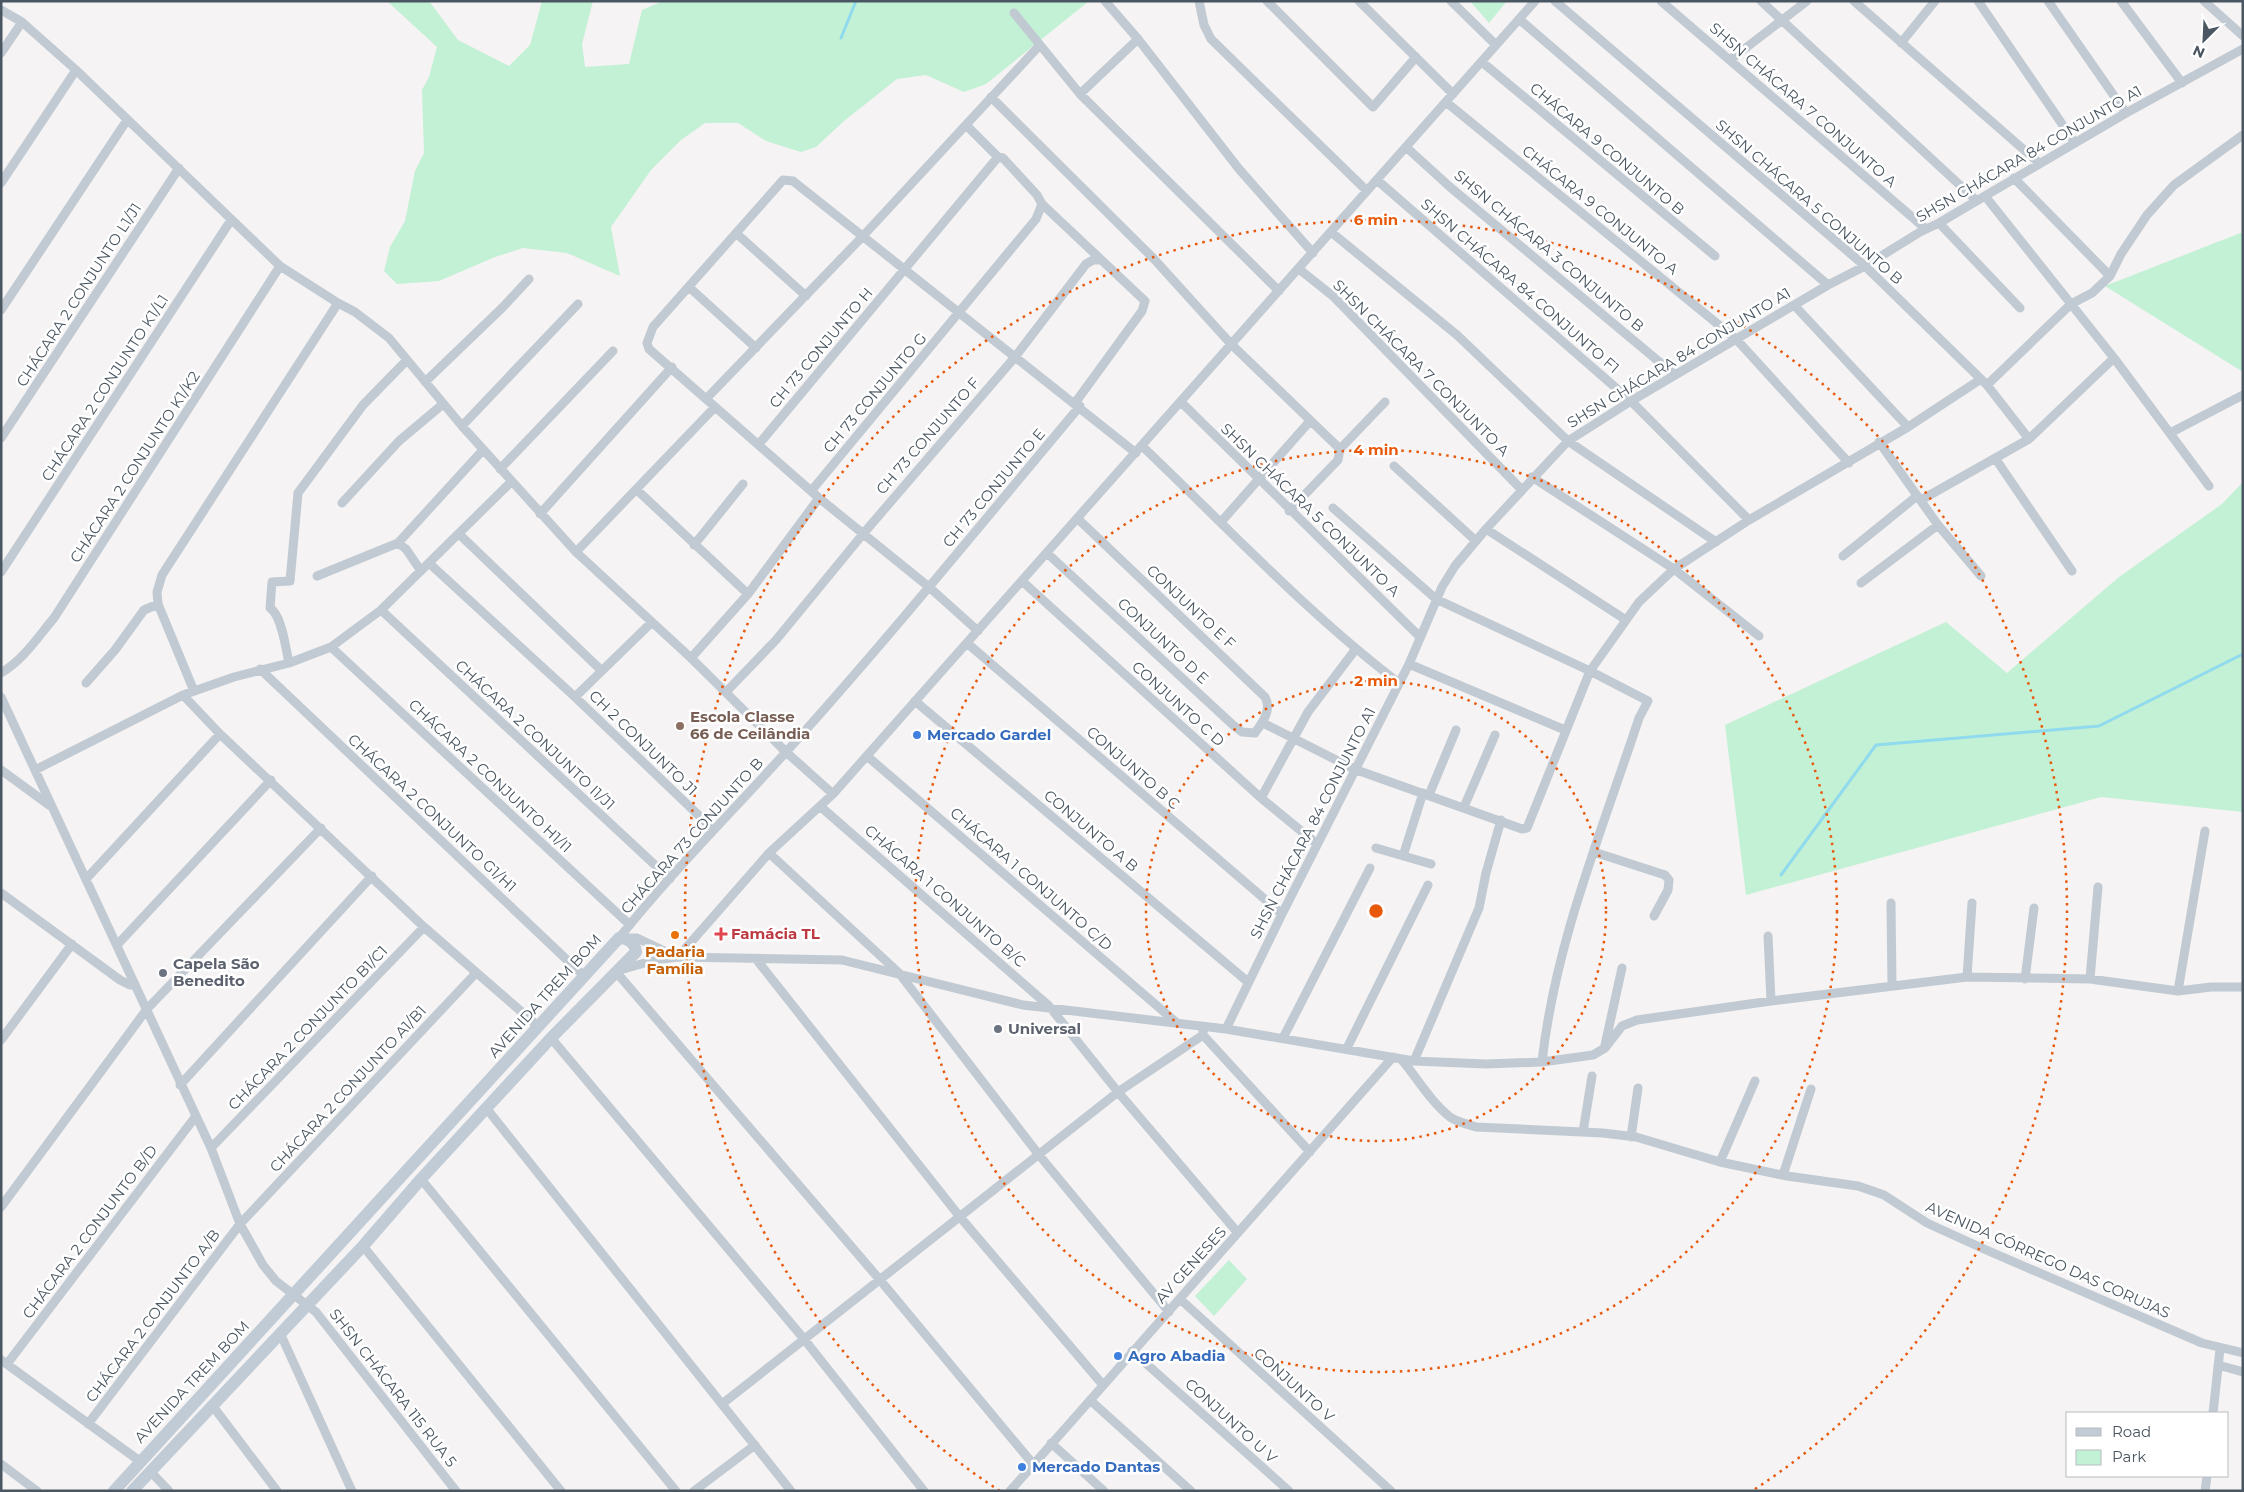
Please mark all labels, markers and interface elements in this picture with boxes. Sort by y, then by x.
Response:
north arrow [2179,15,2229,65]
street label: SHSN CHÁCARA 7 CONJUNTO A [1706,18,1901,191]
text: N [2190,41,2208,62]
street label: CHÁCARA 9 CONJUNTO B [1526,78,1688,219]
street label: SHSN CHÁCARA 84 CONJUNTO A1 [1913,81,2145,226]
street label: SHSN CHÁCARA 5 CONJUNTO B [1712,115,1907,288]
street label: CHÁCARA 9 CONJUNTO A [1518,141,1682,279]
street label: SHSN CHÁCARA 3 CONJUNTO B [1451,166,1648,336]
street label: SHSN CHÁCARA 84 CONJUNTO F1 [1417,194,1623,377]
street label: CHÁCARA 2 CONJUNTO L1/J1 [12,199,145,390]
text: 6 min [1354,210,1398,229]
street label: SHSN CHÁCARA 7 CONJUNTO A [1329,275,1514,460]
street label: SHSN CHÁCARA 84 CONJUNTO A1 [1564,283,1794,432]
street label: CH 73 CONJUNTO H [765,284,877,412]
street label: CHÁCARA 2 CONJUNTO K1/L1 [37,291,172,485]
street label: CH 73 CONJUNTO G [819,329,930,457]
street label: CHÁCARA 2 CONJUNTO K1/K2 [65,367,204,566]
street label: CH 73 CONJUNTO F [872,373,984,498]
street label: SHSN CHÁCARA 5 CONJUNTO A [1217,419,1404,601]
street label: CH 73 CONJUNTO E [938,424,1049,551]
text: 4 min [1353,440,1399,459]
street label: CONJUNTO E F [1143,560,1240,653]
street label: CONJUNTO D E [1114,594,1213,688]
street label: CHÁCARA 2 CONJUNTO I1/J1 [451,655,619,814]
street label: CONJUNTO C D [1128,657,1229,750]
text: 2 min [1354,671,1398,690]
street label: CH 2 CONJUNTO J1 [585,686,702,799]
street label: CHÁCARA 2 CONJUNTO H1/I1 [405,695,576,856]
street label: SHSN CHÁCARA 84 CONJUNTO A1 [1246,704,1379,942]
place label: Escola Classe 66 de Ceilândia [690,707,810,743]
marker: Escola Classe 66 de Ceilândia [674,720,686,732]
street label: CONJUNTO B C [1083,722,1184,814]
place label: Mercado Gardel [927,725,1051,744]
street label: CHÁCARA 2 CONJUNTO G1/H1 [344,729,521,896]
marker: Mercado Gardel [911,729,923,741]
street label: CHÁCARA 73 CONJUNTO B [616,754,767,918]
street label: CONJUNTO A B [1040,786,1142,876]
street label: CHÁCARA 1 CONJUNTO C/D [946,803,1116,954]
street label: CHÁCARA 1 CONJUNTO B/C [861,820,1030,971]
centre of rings [1367,902,1385,920]
place label: Famácia TL [731,924,820,943]
marker: Famácia TL [715,928,727,940]
marker: Padaria Família [669,929,681,941]
street label: AVENIDA TREM BOM [484,930,605,1062]
street label: CHÁCARA 2 CONJUNTO B1/C1 [224,941,391,1114]
place label: Padaria Família [645,942,705,978]
place label: Capela São Benedito [173,954,260,990]
marker: Capela São Benedito [157,967,169,979]
street label: CHÁCARA 2 CONJUNTO A1/B1 [265,1001,430,1176]
place label: Universal [1008,1019,1081,1038]
marker: Universal [992,1023,1004,1035]
street label: CHÁCARA 2 CONJUNTO B/D [18,1141,161,1322]
street label: AVENIDA CÓRREGO DAS CORUJAS [1923,1197,2173,1322]
street label: AV GENESES [1151,1222,1230,1307]
street label: CHÁCARA 2 CONJUNTO A/B [81,1226,224,1406]
street label: SHSN CHÁCARA 115 RUA 5 [326,1305,461,1471]
street label: AVENIDA TREM BOM [130,1317,253,1447]
street label: CONJUNTO V [1250,1343,1339,1426]
place label: Agro Abadia [1127,1346,1226,1365]
marker: Agro Abadia [1112,1350,1124,1362]
street label: CONJUNTO U V [1181,1374,1282,1467]
legend [2066,1412,2229,1477]
text: Road [2112,1422,2151,1441]
text: Park [2112,1447,2146,1466]
place label: Mercado Dantas [1032,1457,1160,1476]
marker: Mercado Dantas [1016,1461,1028,1473]

